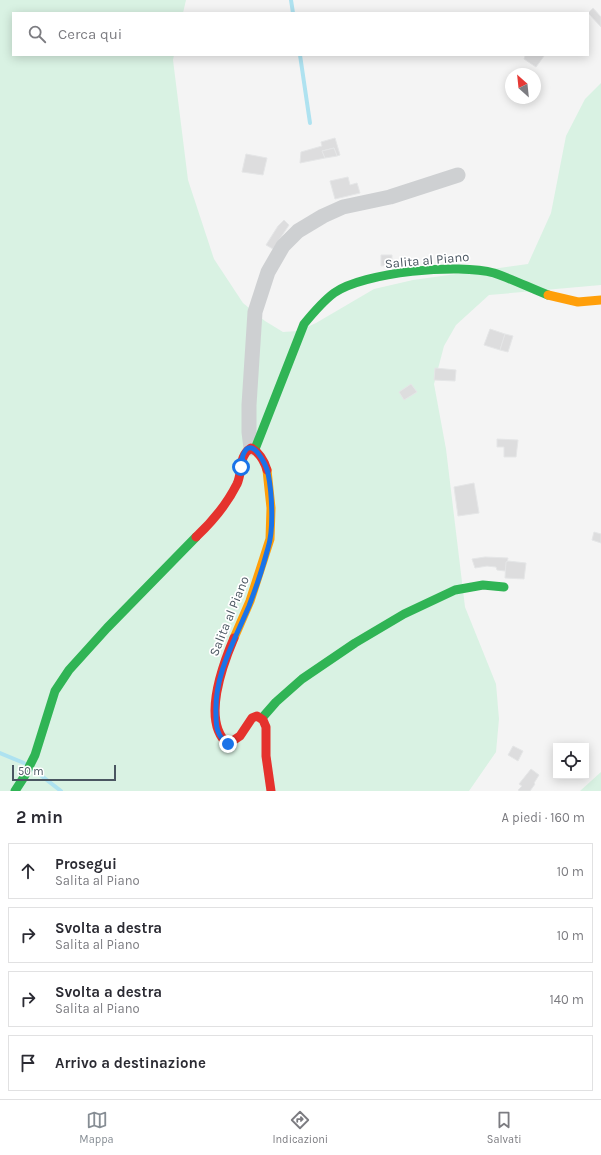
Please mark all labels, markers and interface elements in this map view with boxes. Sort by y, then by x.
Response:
search box [12,12,589,56]
icon: search [26,23,48,45]
text: Cerca qui [58,25,122,43]
north arrow [505,68,541,104]
street label: Salita al Piano [384,249,470,271]
route start [232,458,250,476]
street label: Salita al Piano [206,574,252,658]
route end [219,735,237,753]
map controls [553,743,589,779]
button: locate [553,743,589,779]
scale bar [12,763,116,782]
text: 50 m [18,765,44,778]
text: 2 min [16,807,63,827]
text: A piedi · 160 m [502,810,585,825]
text: Prosegui [55,855,117,873]
icon: ahead [17,860,39,882]
text: 10 m [557,864,584,879]
text: Salita al Piano [55,873,140,888]
text: Svolta a destra [55,919,162,937]
icon: right [17,924,39,946]
text: 10 m [557,928,584,943]
text: Salita al Piano [55,937,140,952]
text: Svolta a destra [55,983,162,1001]
icon: right [17,988,39,1010]
text: 140 m [549,992,584,1007]
text: Salita al Piano [55,1001,140,1016]
icon: arrive [17,1052,39,1074]
text: Arrivo a destinazione [55,1054,206,1072]
tab: Mappa [79,1109,114,1146]
tab: Indicazioni [272,1109,328,1146]
tab: Salvati [487,1109,522,1146]

